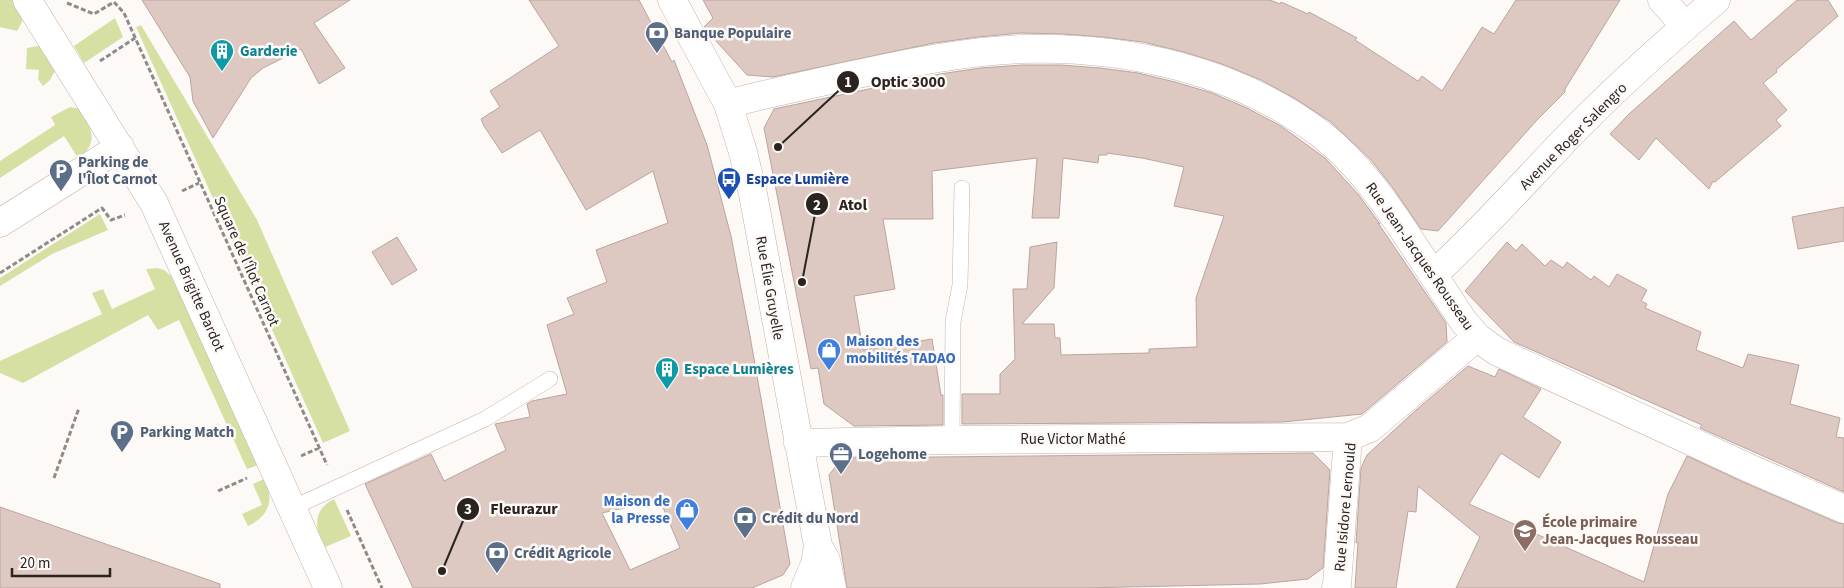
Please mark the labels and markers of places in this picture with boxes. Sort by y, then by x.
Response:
bank icon: Banque Populaire [644,20,670,54]
place label: Banque Populaire [674,23,792,44]
building icon: Garderie [209,38,235,72]
place label: Garderie [240,41,298,62]
callout: Optic 3000 [836,66,956,97]
place label: Parking de l'Îlot Carnot [78,152,157,190]
parking icon: Parking de l'Îlot Carnot [48,158,74,192]
bus stop icon: Espace Lumière [716,166,742,200]
place label: Espace Lumière [746,169,849,190]
callout: Atol [804,189,877,220]
place label: Maison des mobilités TADAO [846,331,956,369]
shop icon: Maison des mobilités TADAO [816,337,842,371]
building icon: Espace Lumières [654,356,680,390]
place label: Espace Lumières [684,359,794,380]
parking icon: Parking Match [109,419,135,453]
place label: Parking Match [140,422,234,443]
office icon: Logehome [828,441,854,475]
place label: Logehome [858,444,927,465]
place label: Maison de la Presse [604,491,670,529]
callout: Fleurazur [455,493,567,524]
shop icon: Maison de la Presse [674,497,700,531]
bank icon: Crédit du Nord [732,505,758,539]
place label: Crédit du Nord [762,508,859,529]
place label: École primaire Jean-Jacques Rousseau [1542,512,1698,550]
school or university icon: École primaire Jean-Jacques Rousseau [1512,518,1538,552]
bank icon: Crédit Agricole [484,540,510,574]
place label: Crédit Agricole [514,543,612,564]

